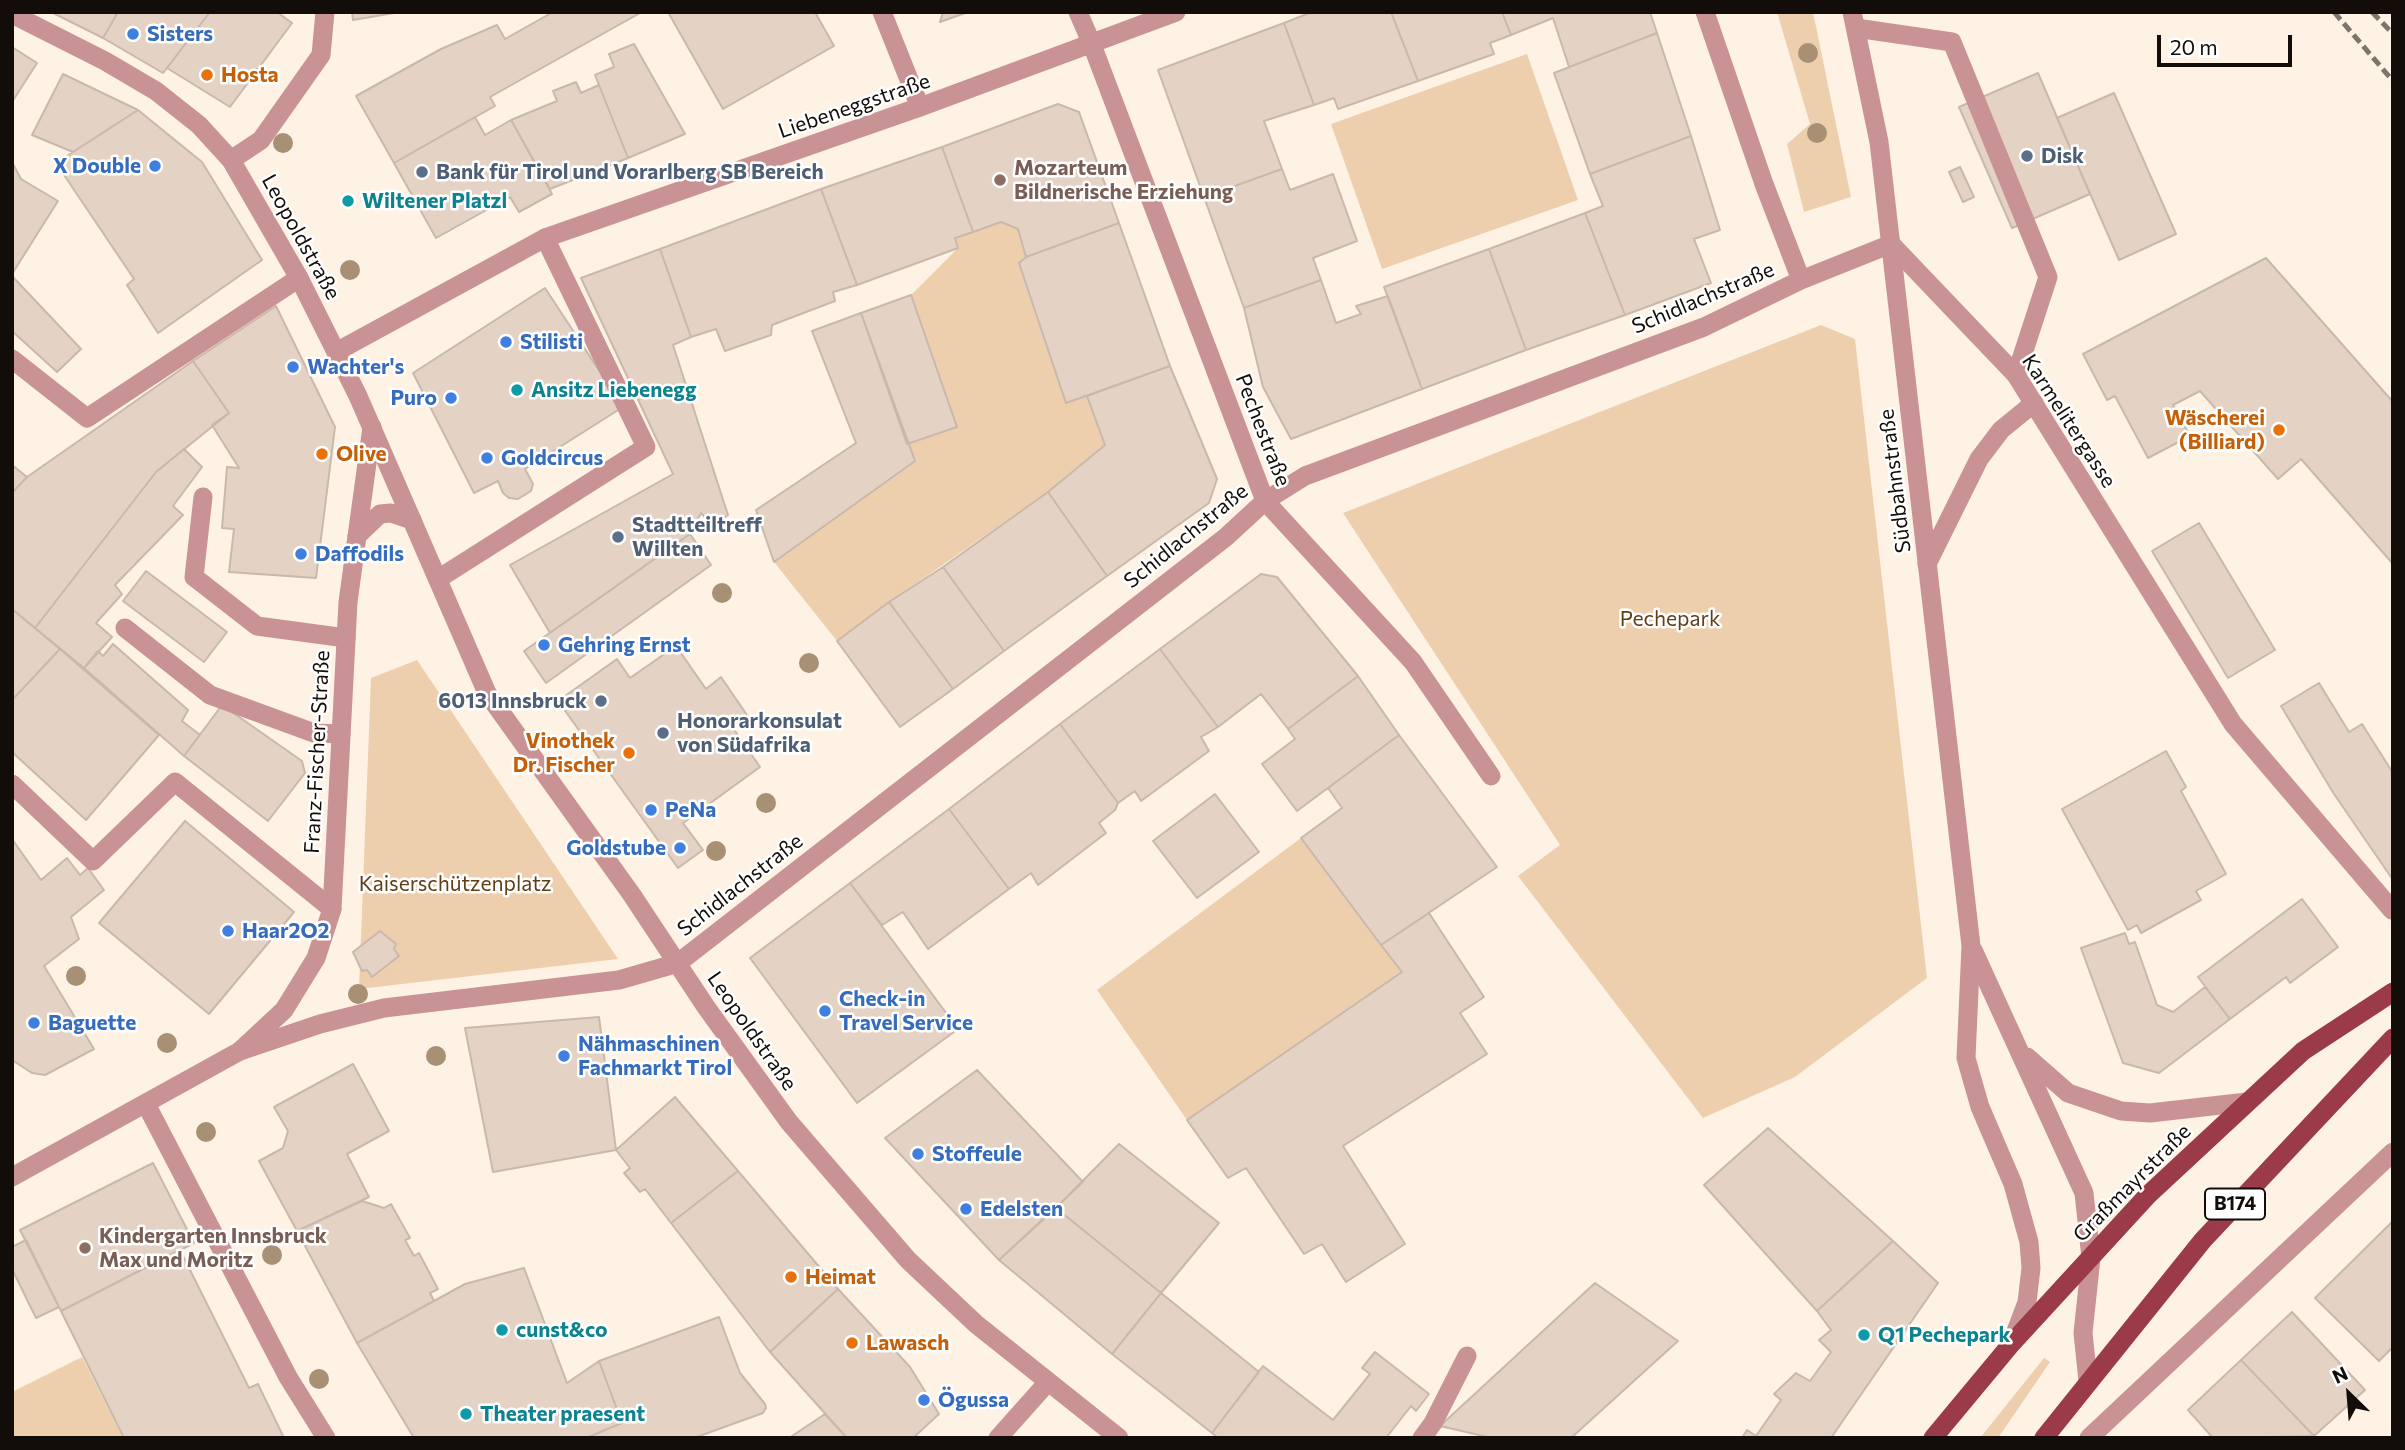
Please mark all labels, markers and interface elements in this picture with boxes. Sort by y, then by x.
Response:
place label: Sisters [147,21,213,47]
scale bar [2160,21,2295,65]
marker: Sisters [125,26,141,42]
text: 20 m [2170,34,2218,59]
place label: Hosta [221,62,279,88]
marker: Hosta [199,67,215,83]
street label: Liebeneggstraße [775,68,933,144]
place label: Disk [2041,143,2084,169]
marker: Disk [2019,148,2035,164]
place label: X Double [53,153,141,179]
place label: Mozarteum Bildnerische Erziehung [1014,155,1233,205]
marker: X Double [147,158,163,174]
place label: Bank für Tirol und Vorarlberg SB Bereich [436,159,824,185]
marker: Bank für Tirol und Vorarlberg SB Bereich [414,164,430,180]
street label: Leopoldstraße [256,170,346,304]
marker: Mozarteum Bildnerische Erziehung [992,172,1008,188]
place label: Wiltener Platzl [362,188,507,214]
marker: Wiltener Platzl [340,193,356,209]
street label: Schidlachstraße [1628,257,1778,339]
place label: Stilisti [520,329,583,355]
marker: Stilisti [498,334,514,350]
street label: Karmelitergasse [2017,350,2121,492]
place label: Wachter's [307,354,404,380]
marker: Wachter's [285,359,301,375]
street label: Pechestraße [1230,370,1296,490]
place label: Ansitz Liebenegg [531,377,696,403]
marker: Ansitz Liebenegg [509,382,525,398]
place label: Puro [390,385,437,411]
marker: Puro [443,390,459,406]
place label: Wäscherei (Billiard) [2165,405,2265,455]
street label: Südbahnstraße [1874,408,1916,554]
marker: Wäscherei (Billiard) [2271,422,2287,438]
place label: Olive [336,441,387,467]
place label: Goldcircus [501,445,603,471]
marker: Olive [314,446,330,462]
marker: Goldcircus [479,450,495,466]
street label: Schidlachstraße [1119,478,1253,594]
place label: Stadtteiltreff Willten [632,512,762,562]
marker: Stadtteiltreff Willten [610,529,626,545]
place label: Daffodils [315,541,404,567]
marker: Daffodils [293,546,309,562]
park label: Pechepark [1620,606,1720,632]
place label: Gehring Ernst [558,632,691,658]
marker: Gehring Ernst [536,637,552,653]
street label: Franz-Fischer-Straße [299,650,335,854]
place label: 6013 Innsbruck [438,688,587,714]
marker: 6013 Innsbruck [593,693,609,709]
place label: Honorarkonsulat von Südafrika [677,708,842,758]
marker: Honorarkonsulat von Südafrika [655,725,671,741]
place label: Vinothek Dr. Fischer [513,728,615,778]
marker: Vinothek Dr. Fischer [621,745,637,761]
place label: PeNa [665,797,716,823]
marker: PeNa [643,802,659,818]
street label: Schidlachstraße [672,828,808,942]
place label: Goldstube [566,835,666,861]
marker: Goldstube [672,840,688,856]
park label: Kaiserschützenplatz [359,871,551,897]
place label: Haar2O2 [242,918,330,944]
marker: Haar2O2 [220,923,236,939]
street label: Leopoldstraße [702,967,802,1095]
place label: Check-in Travel Service [839,986,973,1036]
marker: Check-in Travel Service [817,1003,833,1019]
place label: Baguette [48,1010,136,1036]
marker: Baguette [26,1015,42,1031]
place label: Nähmaschinen Fachmarkt Tirol [578,1031,732,1081]
marker: Nähmaschinen Fachmarkt Tirol [556,1048,572,1064]
street label: Graßmayrstraße [2068,1119,2196,1247]
place label: Stoffeule [932,1141,1022,1167]
marker: Stoffeule [910,1146,926,1162]
road number: B174 [2205,1188,2265,1220]
place label: Edelsten [980,1196,1063,1222]
marker: Edelsten [958,1201,974,1217]
place label: Kindergarten Innsbruck Max und Moritz [99,1223,327,1273]
marker: Kindergarten Innsbruck Max und Moritz [77,1240,93,1256]
place label: Heimat [805,1264,876,1290]
marker: Heimat [783,1269,799,1285]
place label: cunst&co [516,1317,608,1343]
marker: cunst&co [494,1322,510,1338]
place label: Q1 Pechepark [1878,1322,2011,1348]
marker: Q1 Pechepark [1856,1327,1872,1343]
place label: Lawasch [866,1330,949,1356]
marker: Lawasch [844,1335,860,1351]
north arrow [2314,1359,2384,1429]
text: N [2329,1361,2351,1388]
place label: Ögussa [938,1387,1009,1413]
marker: Ögussa [916,1392,932,1408]
place label: Theater praesent [480,1401,645,1427]
marker: Theater praesent [458,1406,474,1422]

